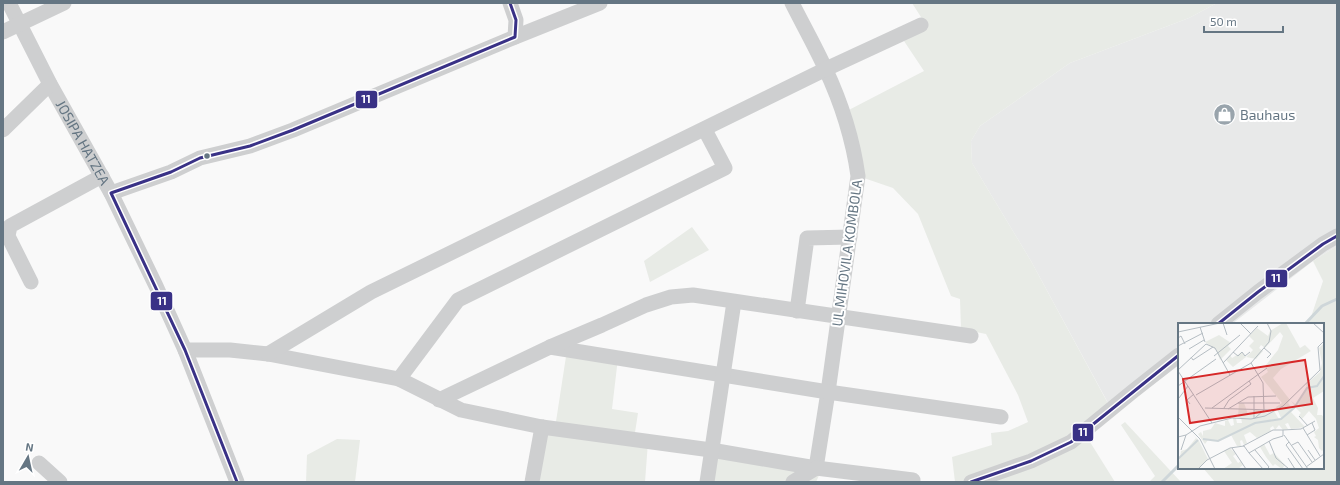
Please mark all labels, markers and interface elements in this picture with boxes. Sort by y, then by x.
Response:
scale bar [1204,8,1283,34]
text: 50 m [1210,14,1237,28]
line badge: 11 [355,90,378,109]
text: 11 [361,92,371,105]
street label: JOSIPA HATZEA [53,97,114,188]
shop icon: Bauhaus [1212,102,1238,128]
place label: Bauhaus [1240,106,1295,123]
unlabelled marker [202,151,212,161]
street label: UL MIHOVILA KOMBOLA [828,178,865,328]
line badge: 11 [1265,269,1288,288]
text: 11 [1271,271,1281,284]
line badge: 11 [150,291,173,311]
text: 11 [157,294,167,307]
inset map [1178,323,1324,469]
line badge: 11 [1072,423,1094,442]
text: 11 [1078,425,1088,438]
north arrow [8,437,48,477]
text: N [25,440,35,454]

